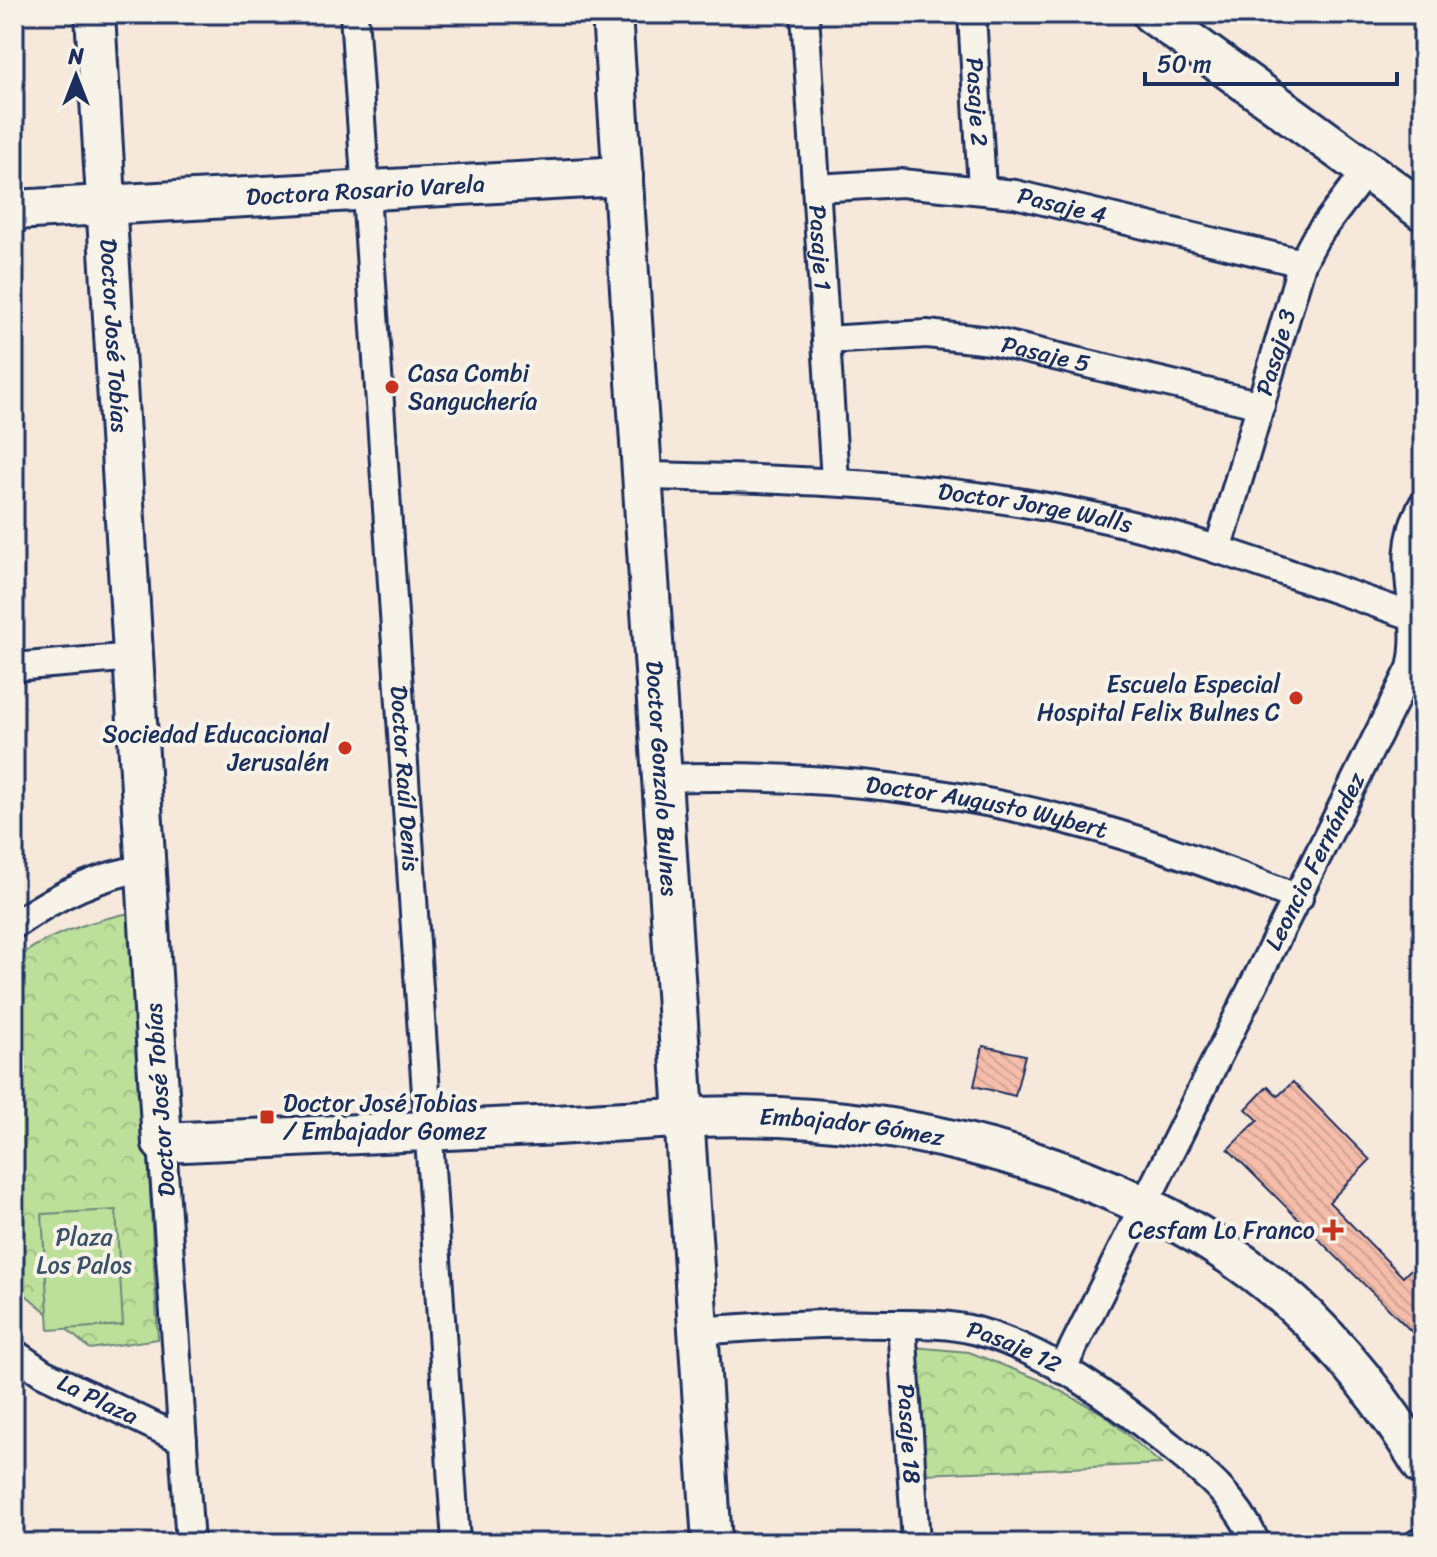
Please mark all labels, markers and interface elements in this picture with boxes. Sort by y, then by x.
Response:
north arrow [36,36,116,116]
scale bar [1145,36,1397,86]
text: N [67,37,84,76]
text: 50 m [1157,43,1212,85]
street label: Pasaje 2 [954,56,1001,148]
street label: Doctora Rosario Varela [245,163,486,218]
street label: Pasaje 4 [1013,174,1111,236]
street label: Pasaje 1 [796,203,844,292]
street label: Doctor José Tobías [87,237,141,434]
street label: Pasaje 3 [1243,304,1308,401]
street label: Pasaje 5 [997,323,1095,385]
place label: Casa Combi Sanguchería [408,352,538,422]
marker: Casa Combi Sanguchería [383,378,401,396]
street label: Doctor Jorge Walls [936,470,1137,545]
street label: Doctor Gonzalo Bulnes [633,659,691,898]
place label: Escuela Especial Hospital Felix Bulnes C [1037,663,1281,733]
street label: Doctor Raúl Denis [378,684,432,873]
marker: Escuela Especial Hospital Felix Bulnes C [1287,689,1305,707]
place label: Sociedad Educacional Jerusalén [103,713,330,783]
marker: Sociedad Educacional Jerusalén [336,739,354,757]
street label: Doctor Augusto Wybert [864,764,1113,851]
street label: Leoncio Fernández [1253,764,1377,958]
street label: Doctor José Tobías [132,1002,188,1198]
place label: Doctor José Tobias / Embajador Gomez [283,1082,487,1152]
street label: Embajador Gómez [759,1095,949,1159]
marker: Doctor José Tobias / Embajador Gomez [258,1108,276,1126]
place label: Cesfam Lo Franco [1128,1209,1315,1251]
park label: Plaza Los Palos [36,1216,132,1286]
marker: Cesfam Lo Franco [1322,1219,1344,1241]
street label: Pasaje 12 [963,1308,1070,1385]
street label: La Plaza [50,1362,146,1437]
street label: Pasaje 18 [885,1382,933,1485]

